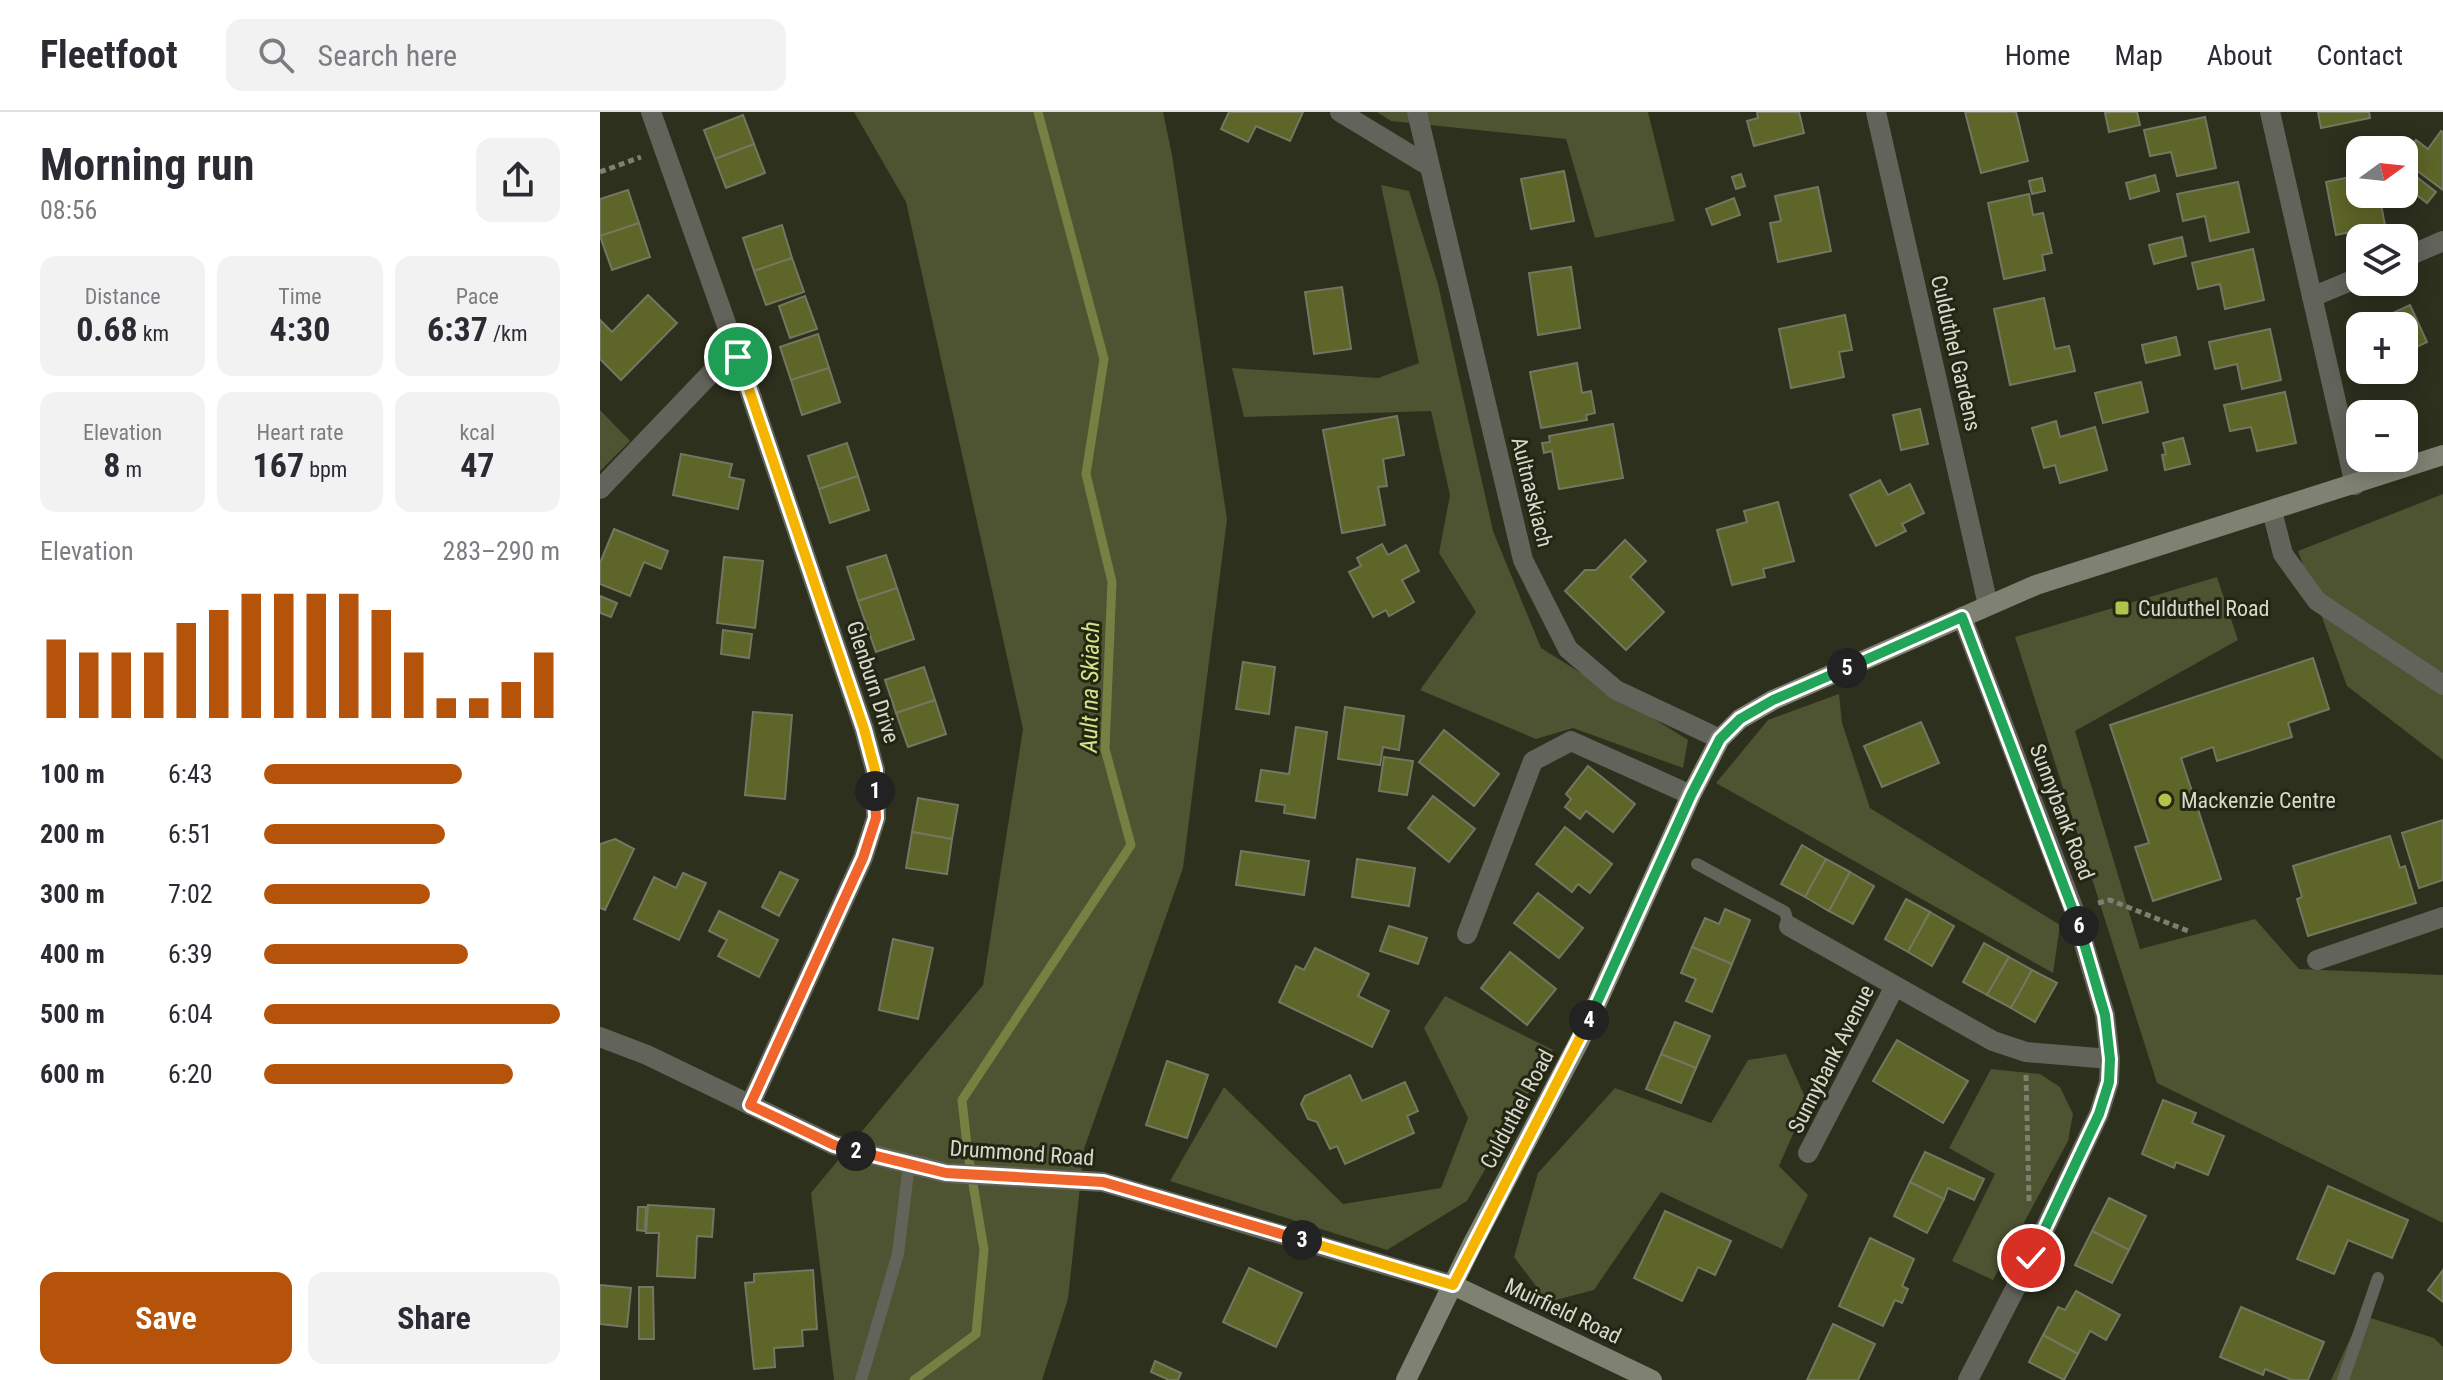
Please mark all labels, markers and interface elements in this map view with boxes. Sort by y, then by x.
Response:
search box [226,19,786,91]
text: Fleetfoot [40,33,178,77]
icon: search [254,33,298,77]
text: Search here [318,38,457,73]
text: Home [2005,39,2070,72]
text: Map [2114,39,2163,72]
text: About [2207,39,2273,72]
text: Contact [2317,39,2403,72]
north arrow [2346,136,2418,208]
map controls [2346,136,2418,472]
button: share [476,138,560,222]
text: Morning run [40,139,254,191]
text: 08:56 [40,195,97,225]
button: layers [2346,224,2418,296]
street label: Culduthel Gardens [1926,273,1986,433]
text: Distance [85,284,161,309]
text: Time [278,284,322,309]
text: Pace [456,284,499,309]
text: 0.68 [76,309,138,349]
text: 4:30 [270,309,330,349]
text: 6:37 [427,309,488,349]
button: + [2346,312,2418,384]
text: km [138,321,169,346]
text: /km [488,321,528,346]
pin [704,323,772,391]
icon: arrive [716,335,760,379]
button: − [2346,400,2418,472]
text: Elevation [83,420,162,445]
text: Heart rate [257,420,343,445]
text: kcal [460,420,495,445]
street label: Aultnaskiach [1506,435,1558,549]
text: 8 [103,445,120,485]
text: 167 [253,445,304,485]
text: 47 [460,445,495,485]
text: m [120,457,142,482]
text: bpm [304,457,347,482]
text: Elevation [40,536,134,566]
text: 283–290 m [443,536,560,566]
place label: Culduthel Road [2138,596,2269,621]
marker: Culduthel Road [2113,599,2131,617]
street label: Glenburn Drive [842,618,904,746]
water label: Ault na Skiach [1075,621,1105,754]
pin: 5 [1827,648,1867,688]
text: 5 [1841,655,1853,680]
street label: Sunnybank Road [2025,740,2099,884]
text: 100 m [40,759,105,789]
text: 6:43 [168,759,213,789]
pin: 1 [855,771,895,811]
text: 1 [869,778,881,803]
place label: Mackenzie Centre [2181,788,2336,813]
marker: Mackenzie Centre [2156,791,2174,809]
text: 200 m [40,819,105,849]
text: 6:51 [168,819,213,849]
text: 300 m [40,879,105,909]
text: 7:02 [168,879,213,909]
pin: 6 [2059,906,2099,946]
text: 6 [2073,913,2085,938]
text: 400 m [40,939,105,969]
text: 6:39 [168,939,213,969]
street label: Sunnybank Avenue [1783,981,1879,1137]
text: 500 m [40,999,105,1029]
text: 6:04 [168,999,213,1029]
pin: 4 [1569,1000,1609,1040]
text: 4 [1583,1007,1595,1032]
street label: Culduthel Road [1475,1045,1559,1173]
text: 600 m [40,1059,105,1089]
text: 6:20 [168,1059,213,1089]
pin: 2 [836,1131,876,1171]
street label: Drummond Road [949,1135,1095,1171]
text: 2 [850,1138,862,1163]
pin: 3 [1282,1220,1322,1260]
pin [1997,1224,2065,1292]
text: 3 [1296,1227,1308,1252]
icon: check [2009,1236,2053,1280]
button: Save [40,1272,292,1364]
button: Share [308,1272,560,1364]
street label: Muirfield Road [1501,1273,1625,1349]

